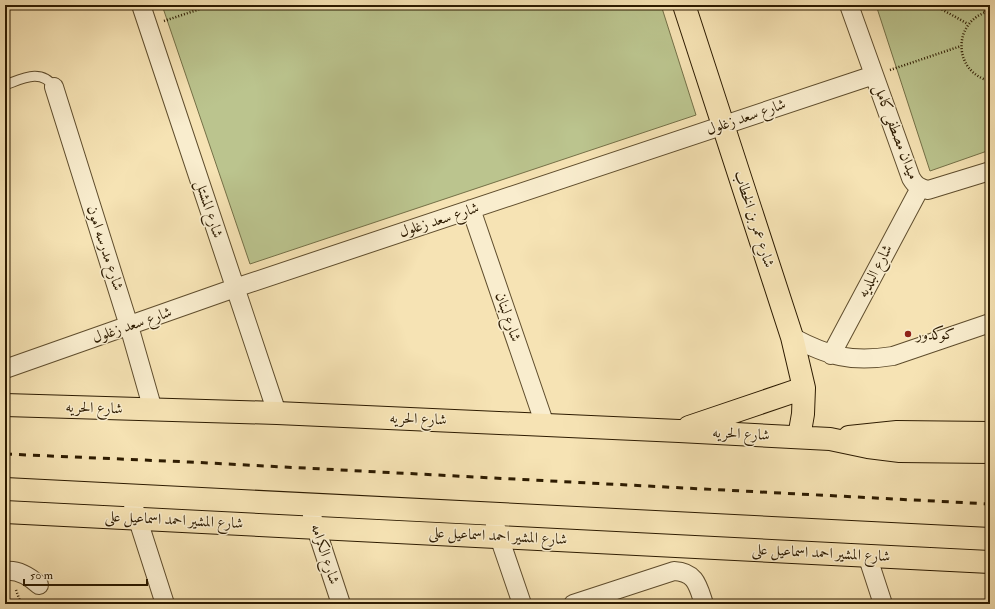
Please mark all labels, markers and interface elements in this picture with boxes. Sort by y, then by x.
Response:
street label: ميدان مصطفى كامل [868,82,923,183]
street label: شارع سعد زغلول [704,95,789,142]
street label: شارع عمر بن الخطاب [727,168,779,271]
street label: شارع المشتل [188,178,227,241]
street label: شارع سعد زغلول [397,198,482,245]
street label: شارع مدرسه امون [79,203,128,294]
street label: شارع البلديه [853,241,900,302]
street label: شارع لبنان [488,290,525,345]
street label: شارع سعد زغلول [90,303,175,350]
place label: كوكدور [914,325,955,344]
marker: كوكدور [903,329,913,339]
street label: شارع الحريه [65,398,123,421]
street label: شارع الحريه [389,409,447,432]
street label: شارع الحريه [712,423,770,448]
street label: شارع المشير احمد اسماعيل على [104,507,244,536]
street label: شارع الكرامه [303,521,344,588]
street label: شارع المشير احمد اسماعيل على [428,523,568,552]
street label: شارع المشير احمد اسماعيل على [751,540,891,569]
scale bar [24,561,147,587]
text: 50 m [30,568,54,583]

